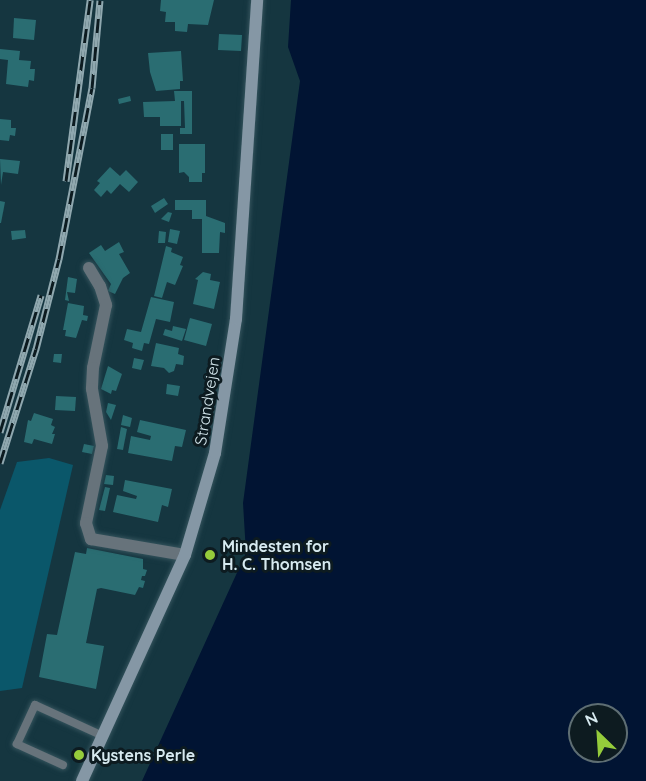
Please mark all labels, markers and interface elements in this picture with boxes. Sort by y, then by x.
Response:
street label: Strandvejen [191,356,223,446]
place label: Mindesten for H. C. Thomsen [222,536,331,574]
marker: Mindesten for H. C. Thomsen [203,548,217,562]
north arrow [568,703,628,763]
text: N [582,707,601,730]
place label: Kystens Perle [91,745,195,765]
marker: Kystens Perle [72,748,86,762]

